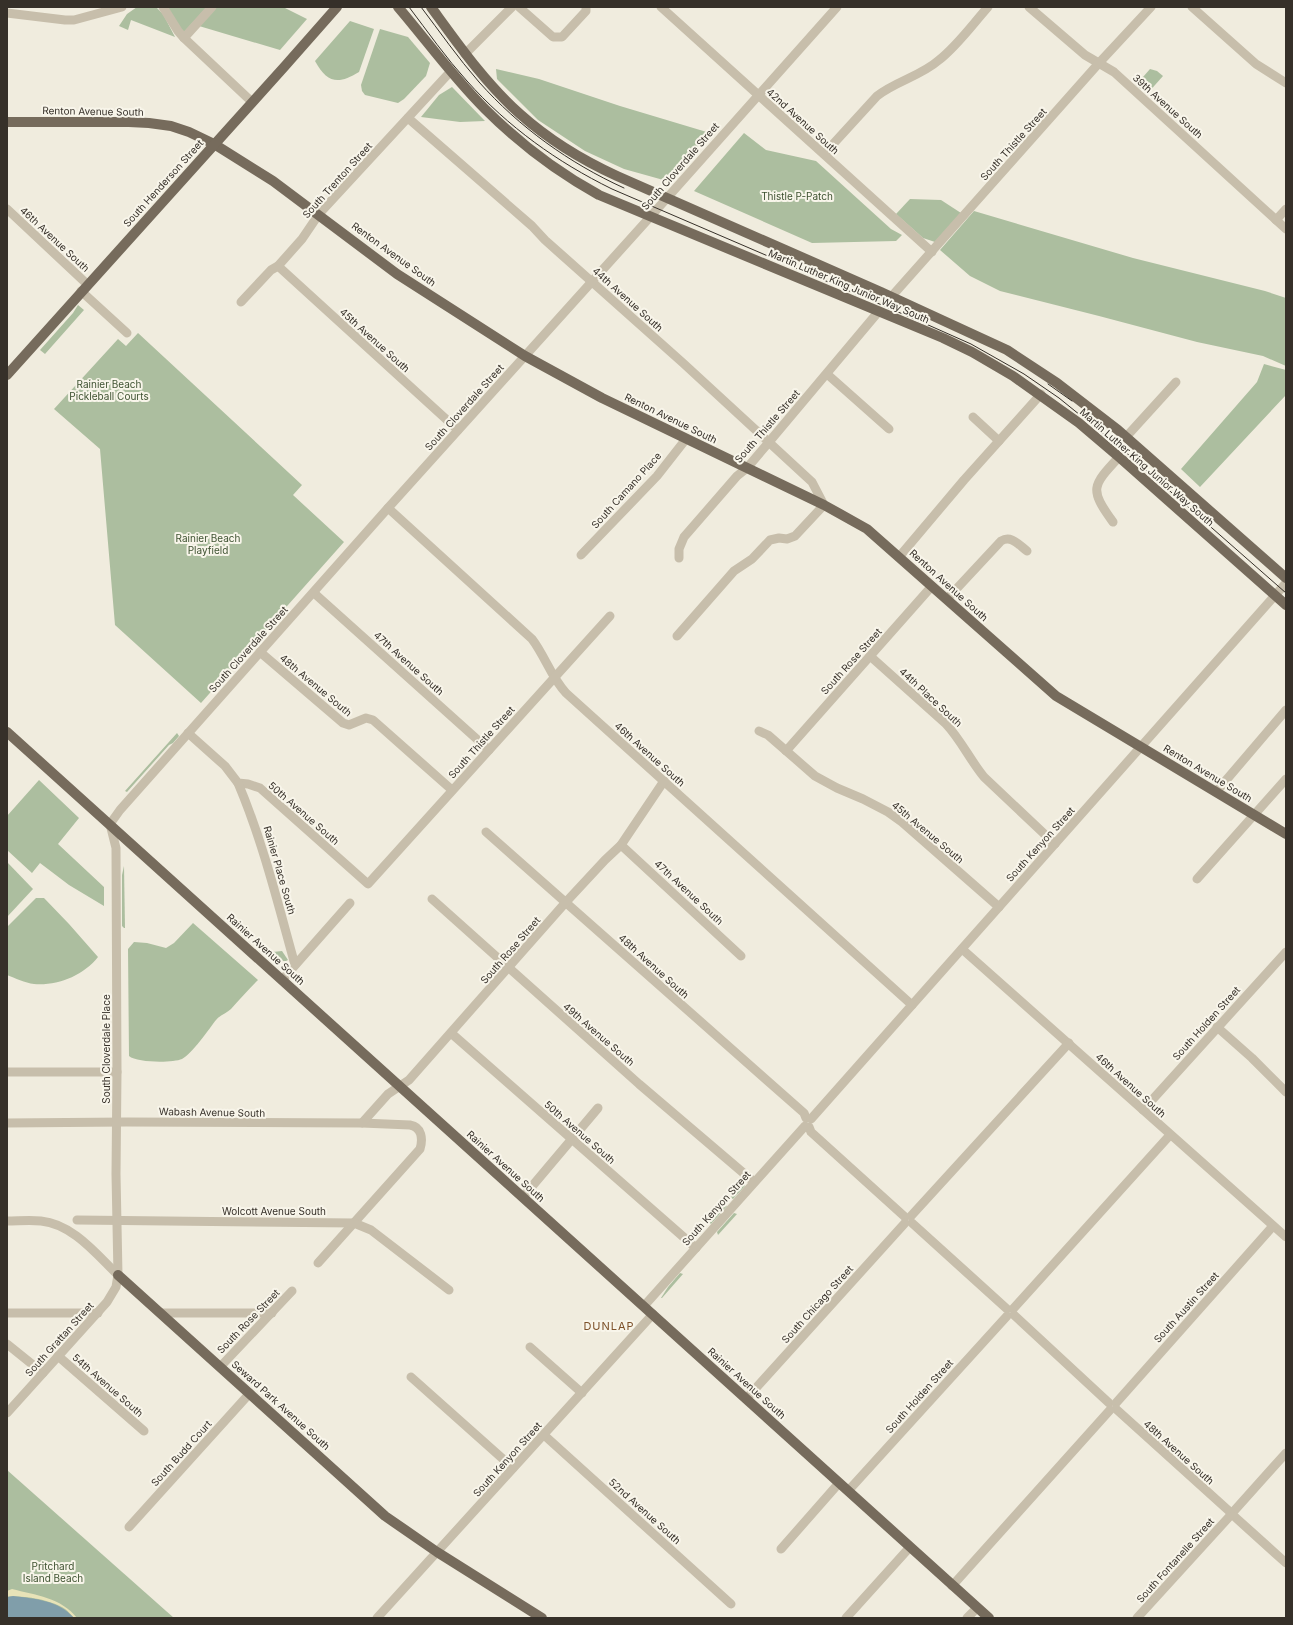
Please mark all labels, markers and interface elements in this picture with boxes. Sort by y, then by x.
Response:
street label: 39th Avenue South [1131,71,1206,141]
street label: 42nd Avenue South [764,85,842,157]
street label: Renton Avenue South [42,104,144,118]
street label: South Thistle Street [977,105,1049,183]
street label: South Cloverdale Street [639,119,722,212]
street label: South Henderson Street [121,136,206,229]
street label: South Trenton Street [300,139,375,220]
park label: Thistle P-Patch [761,190,833,202]
street label: 46th Avenue South [18,204,92,274]
street label: Renton Avenue South [349,219,439,289]
street label: Martin Luther King Junior Way South [767,247,931,325]
street label: 44th Avenue South [590,264,666,334]
street label: 45th Avenue South [338,305,413,375]
street label: South Cloverdale Street [422,361,506,453]
park label: Rainier Beach Pickleball Courts [69,378,149,402]
street label: South Thistle Street [732,386,802,465]
street label: Renton Avenue South [623,390,719,446]
street label: Martin Luther King Junior Way South [1078,406,1216,529]
street label: South Camano Place [589,449,663,531]
park label: Rainier Beach Playfield [176,532,241,556]
street label: Renton Avenue South [907,547,991,623]
street label: South Cloverdale Street [206,603,290,695]
street label: South Rose Street [818,625,884,697]
street label: 47th Avenue South [372,629,446,697]
street label: 48th Avenue South [278,651,354,719]
street label: 44th Place South [897,665,965,729]
street label: South Thistle Street [445,703,517,781]
street label: 46th Avenue South [613,719,688,789]
street label: Renton Avenue South [1161,742,1255,804]
street label: 50th Avenue South [266,779,342,847]
street label: 45th Avenue South [890,798,966,866]
street label: South Kenyon Street [1003,804,1077,884]
street label: Rainier Place South [262,824,298,916]
street label: 47th Avenue South [652,857,726,927]
street label: Rainier Avenue South [225,911,307,987]
street label: South Rose Street [478,914,543,986]
street label: 48th Avenue South [617,931,692,1001]
street label: South Holden Street [1170,983,1243,1062]
street label: South Cloverdale Place [100,994,112,1104]
street label: 49th Avenue South [561,1000,637,1068]
street label: 46th Avenue South [1094,1050,1169,1120]
street label: 50th Avenue South [542,1098,618,1166]
street label: Wabash Avenue South [159,1105,265,1119]
street label: Rainier Avenue South [465,1128,547,1204]
street label: South Kenyon Street [679,1168,753,1248]
street label: Wolcott Avenue South [222,1205,326,1217]
street label: South Chicago Street [779,1262,856,1345]
street label: South Austin Street [1151,1269,1221,1345]
street label: South Rose Street [214,1286,282,1356]
street label: South Grattan Street [22,1299,96,1379]
district label: DUNLAP [583,1319,635,1333]
street label: Rainier Avenue South [706,1345,788,1421]
street label: 54th Avenue South [70,1351,146,1419]
street label: South Holden Street [883,1356,956,1435]
street label: Seward Park Avenue South [229,1358,333,1452]
street label: South Budd Court [148,1417,214,1488]
street label: 48th Avenue South [1142,1417,1217,1487]
street label: South Kenyon Street [470,1419,544,1499]
street label: 52nd Avenue South [607,1476,683,1546]
street label: South Fontanelle Street [1134,1515,1217,1605]
park label: Pritchard Island Beach [23,1560,83,1584]

